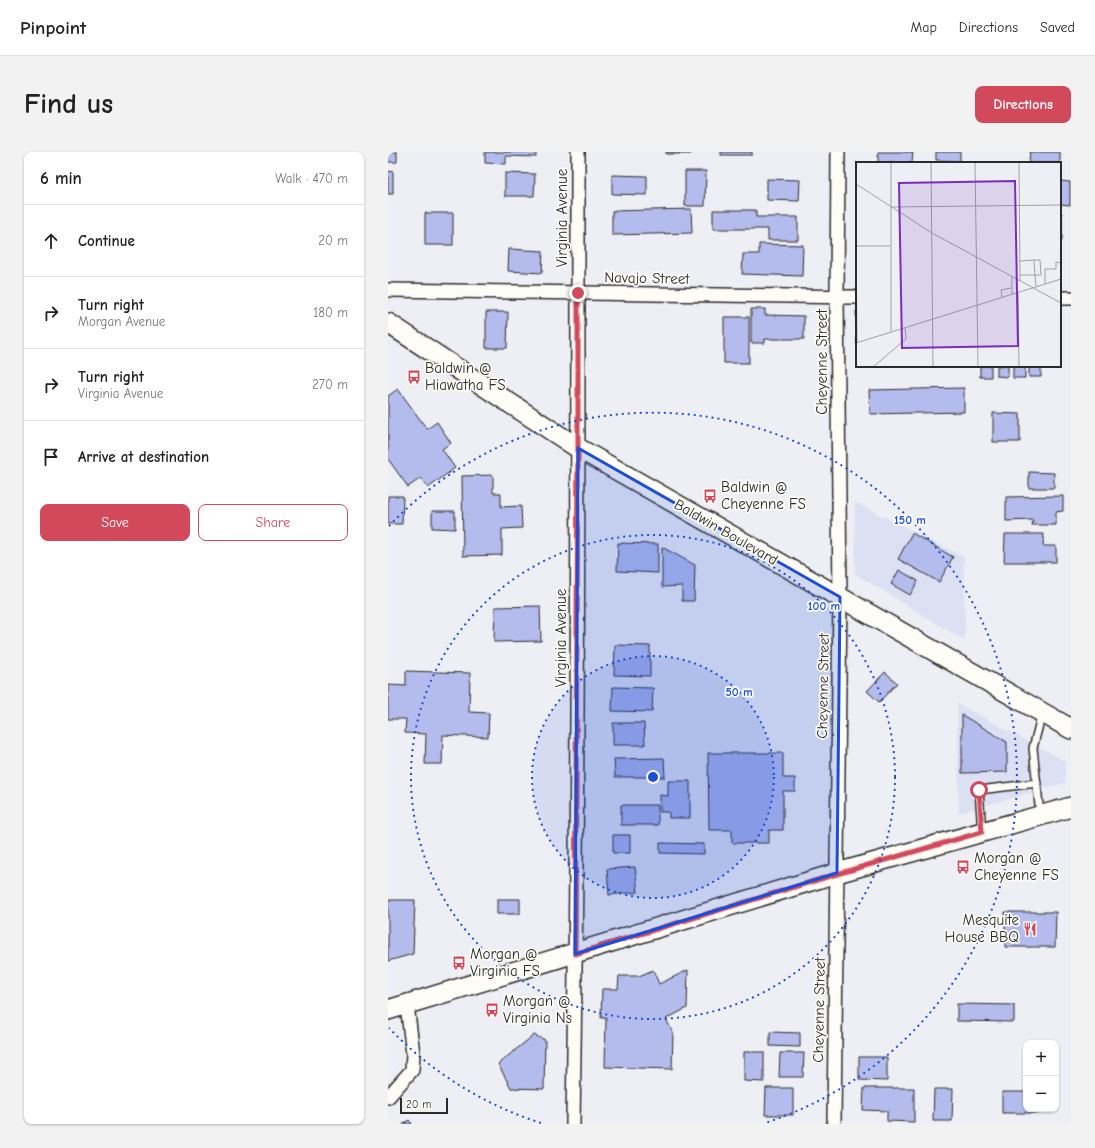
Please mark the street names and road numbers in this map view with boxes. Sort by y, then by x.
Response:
street label: Virginia Avenue [553,168,571,267]
street label: Navajo Street [604,268,691,288]
street label: Cheyenne Street [813,309,831,415]
street label: Baldwin Boulevard [671,495,781,569]
street label: Virginia Avenue [552,588,570,687]
street label: Cheyenne Street [813,632,833,739]
street label: Cheyenne Street [809,956,829,1063]

